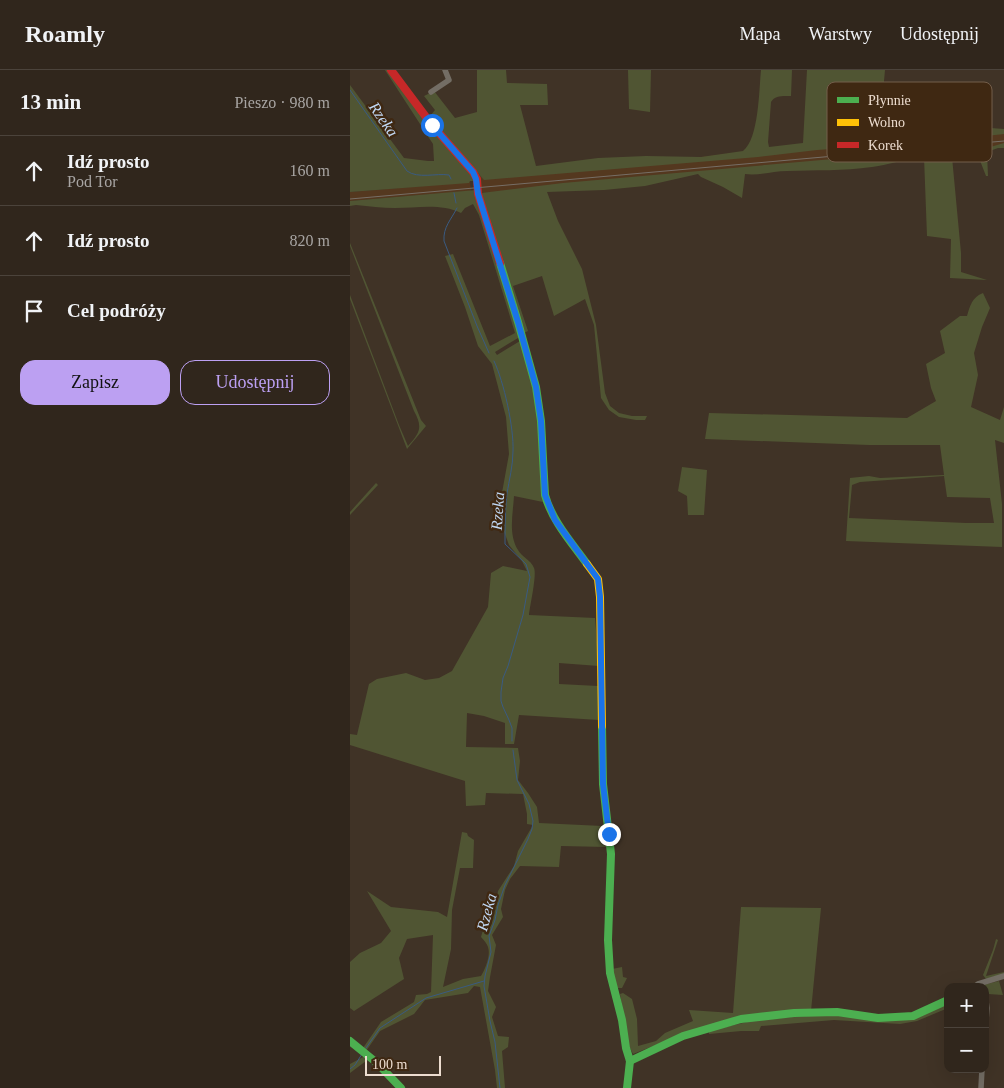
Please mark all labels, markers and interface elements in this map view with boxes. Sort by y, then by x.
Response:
text: Roamly [25,21,105,47]
text: Mapa [739,24,780,44]
text: Warstwy [808,24,872,44]
text: Udostępnij [900,24,979,44]
legend [827,82,992,162]
text: 13 min [20,90,81,114]
text: Płynnie [868,93,911,108]
text: Pieszo · 980 m [234,94,330,111]
water label: Rzeka [365,98,402,140]
route start [421,114,444,137]
text: Wolno [868,115,905,130]
text: Korek [868,138,903,153]
text: Idź prosto [67,151,150,172]
icon: ahead [20,157,48,185]
text: 160 m [290,162,330,179]
text: Pod Tor [67,173,118,190]
icon: ahead [20,227,48,255]
text: Idź prosto [67,230,150,251]
text: 820 m [290,232,330,249]
icon: arrive [20,297,48,325]
text: Cel podróży [67,300,166,321]
button: Zapisz [20,360,170,405]
button: Udostępnij [180,360,330,405]
water label: Rzeka [488,491,507,532]
route end [598,823,621,846]
water label: Rzeka [473,891,500,934]
map controls [944,983,989,1073]
button: + [944,983,989,1028]
button: − [944,1028,989,1073]
scale bar [365,1053,441,1076]
text: 100 m [372,1057,407,1072]

